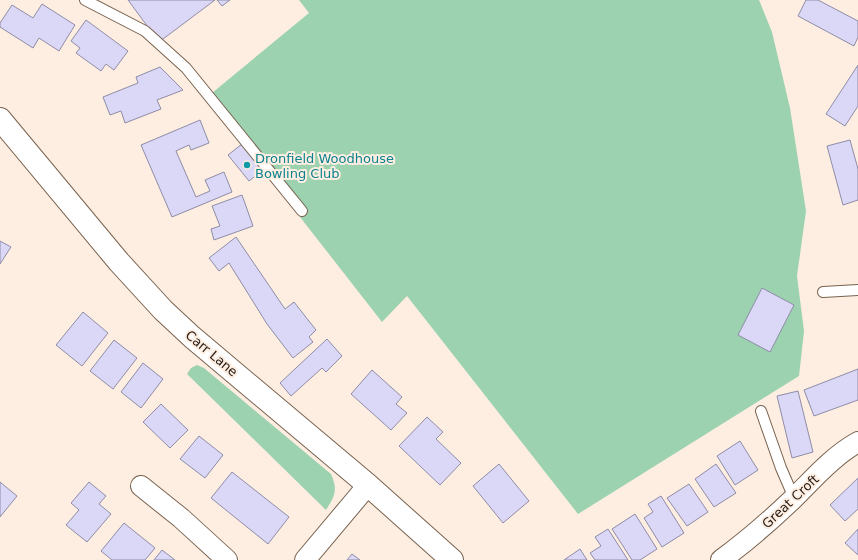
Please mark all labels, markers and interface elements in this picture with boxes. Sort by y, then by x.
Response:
place label: Dronfield Woodhouse Bowling Club [255,151,394,181]
marker: Dronfield Woodhouse Bowling Club [242,160,252,170]
street label: Carr Lane [183,327,241,379]
street label: Great Croft [759,471,822,531]

